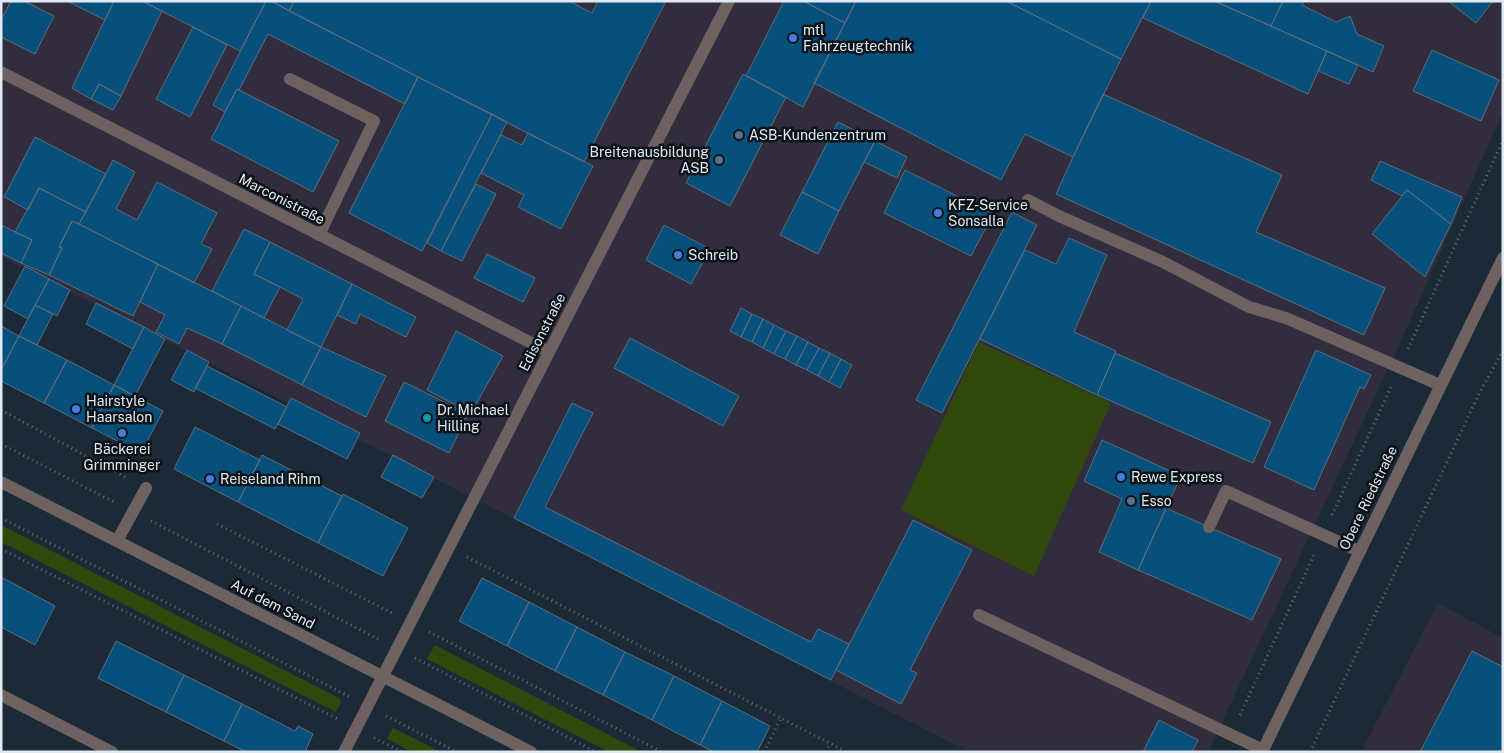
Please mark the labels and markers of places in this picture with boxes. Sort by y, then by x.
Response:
place label: mtl Fahrzeugtechnik [803,22,912,54]
marker: mtl Fahrzeugtechnik [787,32,799,44]
place label: ASB-Kundenzentrum [749,127,886,143]
marker: ASB-Kundenzentrum [733,129,745,141]
place label: Breitenausbildung ASB [590,144,709,176]
marker: Breitenausbildung ASB [713,154,725,166]
place label: KFZ-Service Sonsalla [948,197,1028,229]
marker: KFZ-Service Sonsalla [932,207,944,219]
place label: Schreib [688,247,738,263]
marker: Schreib [672,249,684,261]
place label: Hairstyle Haarsalon [86,393,152,425]
place label: Dr. Michael Hilling [437,402,509,434]
marker: Hairstyle Haarsalon [70,403,82,415]
marker: Dr. Michael Hilling [421,412,433,424]
marker: Bäckerei Grimminger [116,427,128,439]
place label: Bäckerei Grimminger [83,441,161,473]
place label: Rewe Express [1131,469,1222,485]
place label: Reiseland Rihm [220,471,321,487]
marker: Rewe Express [1115,471,1127,483]
marker: Reiseland Rihm [204,473,216,485]
place label: Esso [1141,493,1172,509]
marker: Esso [1125,495,1137,507]

